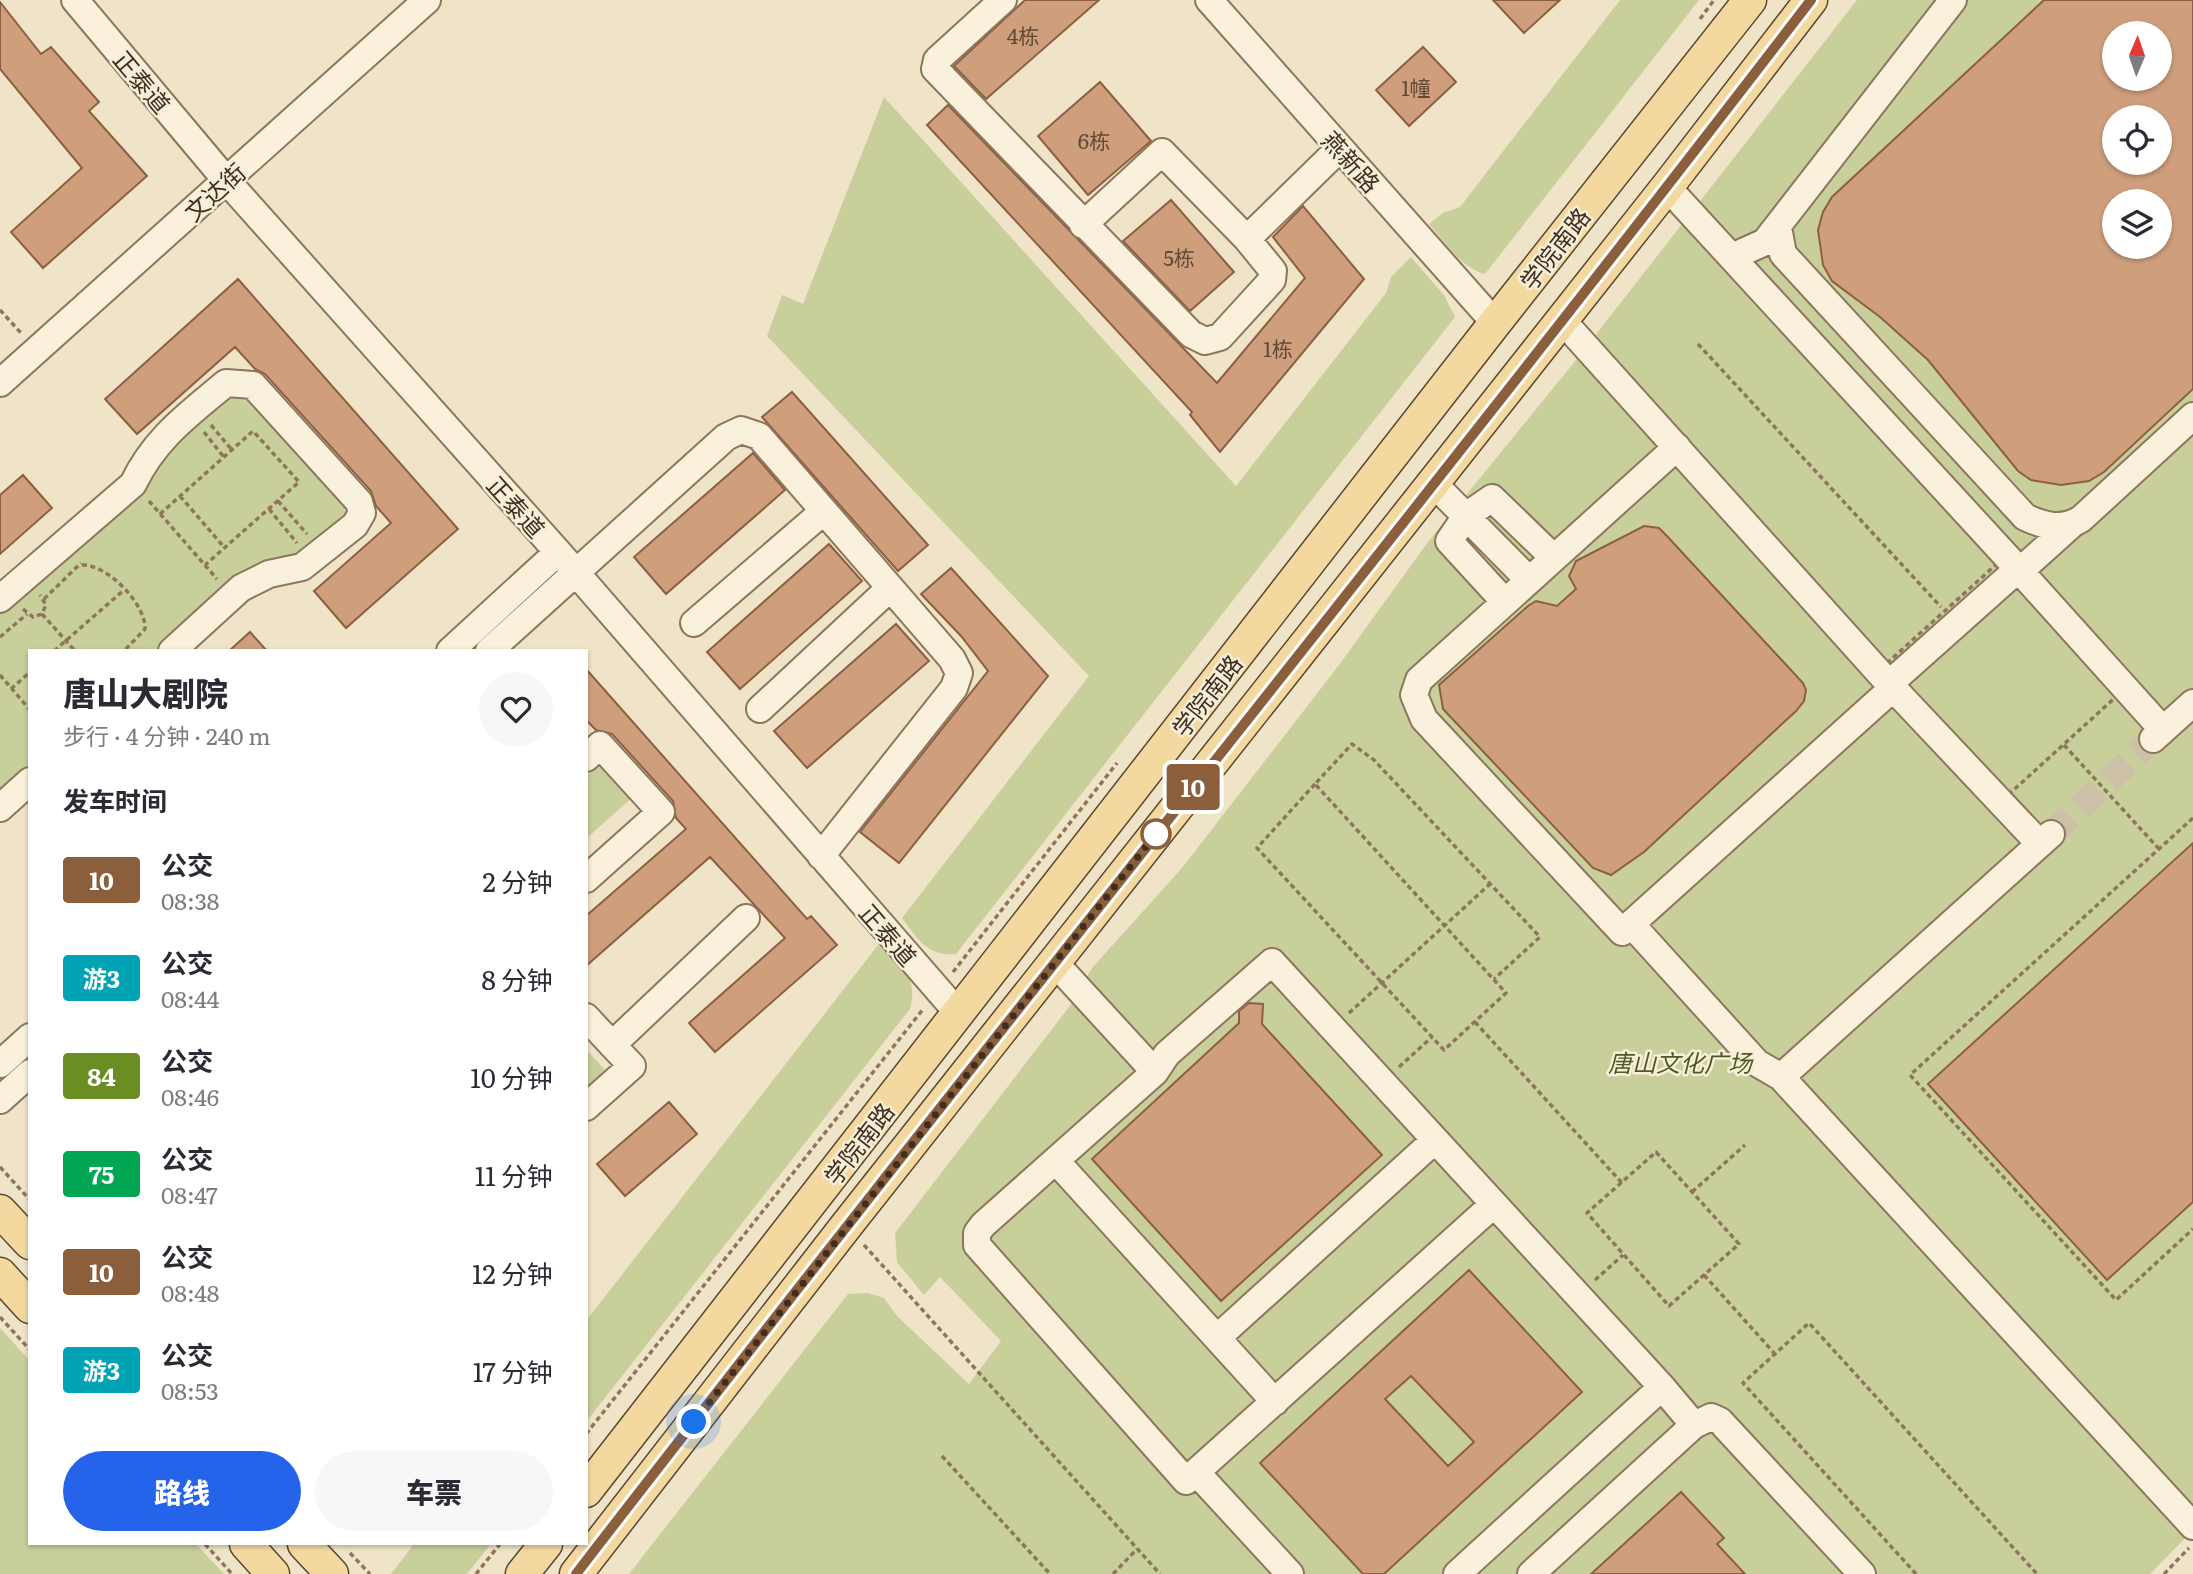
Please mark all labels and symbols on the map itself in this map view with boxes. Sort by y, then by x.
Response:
house number: 4栋 [1007,19,1039,50]
north arrow [2102,21,2172,91]
street label: 正泰道 [106,42,180,120]
house number: 1幢 [1401,71,1431,102]
street label: 燕新路 [1315,123,1389,199]
house number: 6栋 [1078,124,1110,155]
street label: 文达街 [176,154,252,228]
street label: 学院南路 [1511,199,1597,297]
house number: 5栋 [1163,241,1195,272]
house number: 1栋 [1263,332,1293,363]
street label: 正泰道 [480,468,554,544]
street label: 学院南路 [1163,646,1249,744]
line badge: 10 [1162,764,1224,810]
unlabelled marker [1141,819,1171,849]
street label: 正泰道 [852,895,926,973]
park label: 唐山文化广场 [1608,1044,1754,1079]
street label: 学院南路 [815,1094,901,1192]
your location [676,1404,711,1439]

